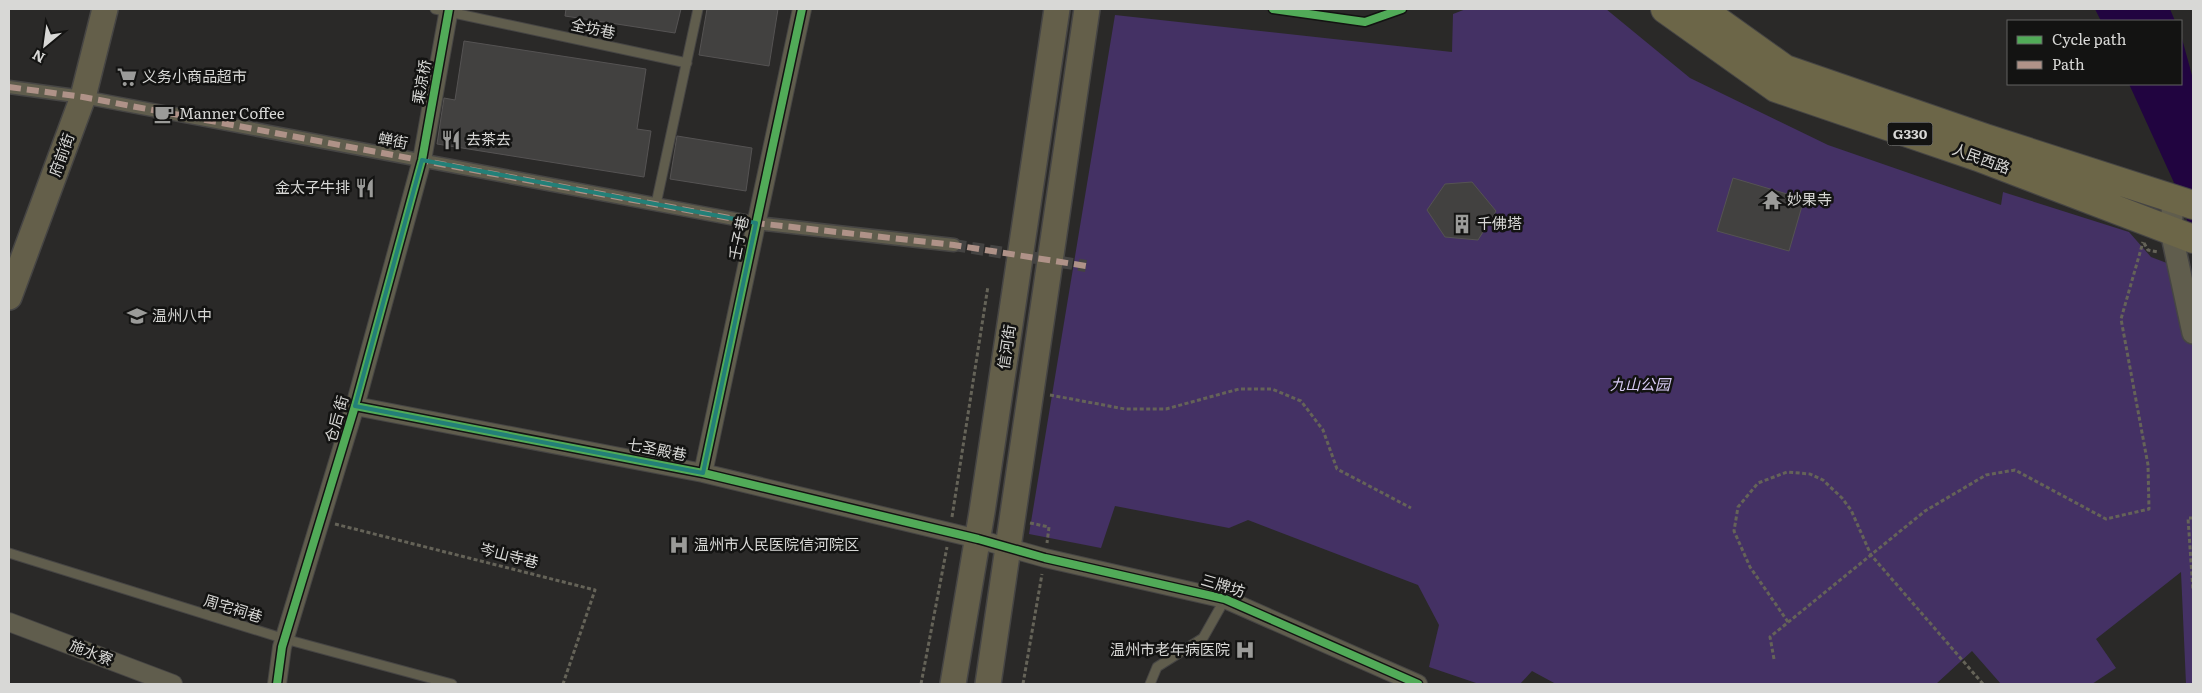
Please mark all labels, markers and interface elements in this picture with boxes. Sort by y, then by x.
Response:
street label: 全坊巷 [569,12,618,43]
north arrow [20,20,70,70]
legend [2007,20,2182,85]
text: Cycle path [2052,27,2127,50]
text: N [28,46,48,69]
text: Path [2052,52,2085,75]
street label: 乘凉桥 [405,58,436,106]
place label: 义务小商品超市 [142,64,247,87]
supermarket icon: 义务小商品超市 [116,66,138,88]
place label: Manner Coffee [179,101,285,124]
cafe icon: Manner Coffee [153,103,175,125]
road number: G330 [1888,122,1932,146]
street label: 蝉街 [376,125,410,154]
place label: 去茶去 [466,127,511,150]
street label: 府前街 [42,129,79,180]
restaurant icon: 去茶去 [440,129,462,151]
street label: 人民西路 [1949,137,2014,179]
place label: 金太子牛排 [275,175,350,198]
restaurant icon: 金太子牛排 [354,177,376,199]
place label: 妙果寺 [1787,187,1832,210]
temple icon: 妙果寺 [1761,189,1783,211]
place label: 千佛塔 [1477,211,1522,234]
street label: 壬子巷 [722,213,753,262]
building icon: 千佛塔 [1451,213,1473,235]
place label: 温州八中 [152,303,212,326]
school or university icon: 温州八中 [126,305,148,327]
street label: 信河街 [991,323,1020,371]
park label: 九山公园 [1610,372,1672,395]
street label: 仓后 街 [318,392,353,445]
street label: 七圣殿巷 [626,432,689,466]
place label: 温州市人民医院信河院区 [694,532,859,555]
hospital icon: 温州市人民医院信河院区 [668,534,690,556]
street label: 岑山寺巷 [477,536,541,573]
street label: 三牌坊 [1199,567,1248,602]
street label: 周宅祠巷 [201,588,265,627]
street label: 施水寮 [66,633,117,670]
place label: 温州市老年病医院 [1110,637,1230,660]
hospital icon: 温州市老年病医院 [1234,639,1256,661]

